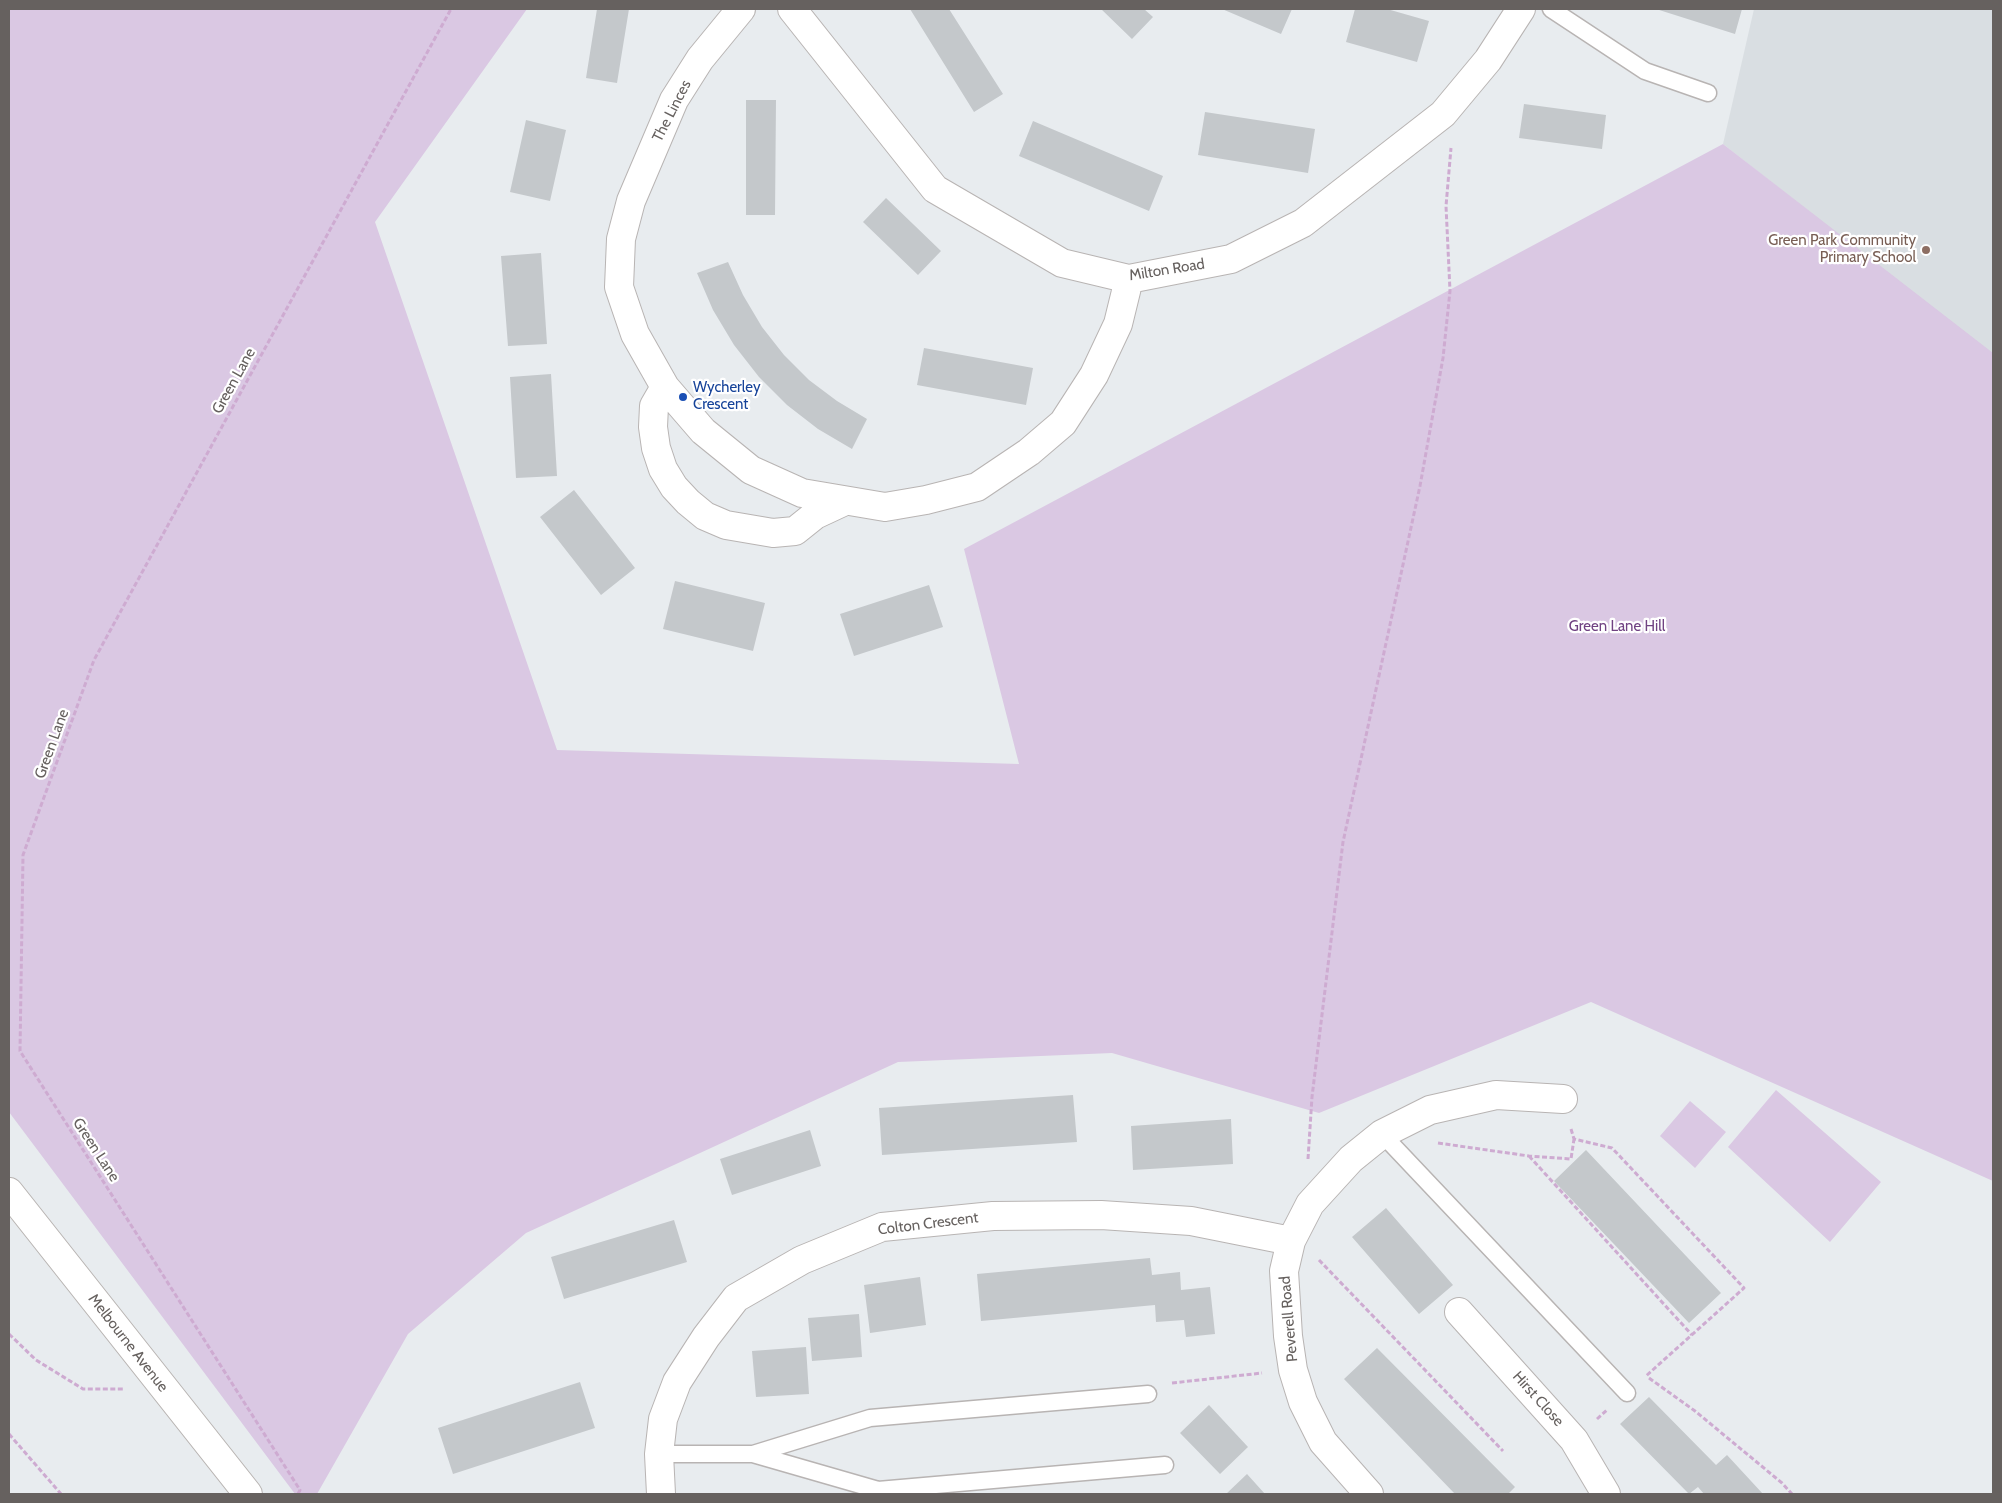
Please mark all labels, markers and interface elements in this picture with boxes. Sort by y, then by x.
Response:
street label: The Linces [649,77,695,145]
place label: Green Park Community Primary School [1768,232,1916,267]
marker: Green Park Community Primary School [1920,244,1932,256]
street label: Milton Road [1128,255,1206,285]
street label: Green Lane [209,345,259,417]
place label: Wycherley Crescent [693,379,760,414]
marker: Wycherley Crescent [677,391,689,403]
park label: Green Lane Hill [1569,618,1665,636]
street label: Green Lane [31,707,73,781]
street label: Green Lane [69,1115,123,1185]
street label: Colton Crescent [877,1209,979,1239]
street label: Peverell Road [1276,1275,1302,1363]
street label: Melbourne Avenue [84,1290,172,1396]
street label: Hirst Close [1509,1368,1567,1430]

